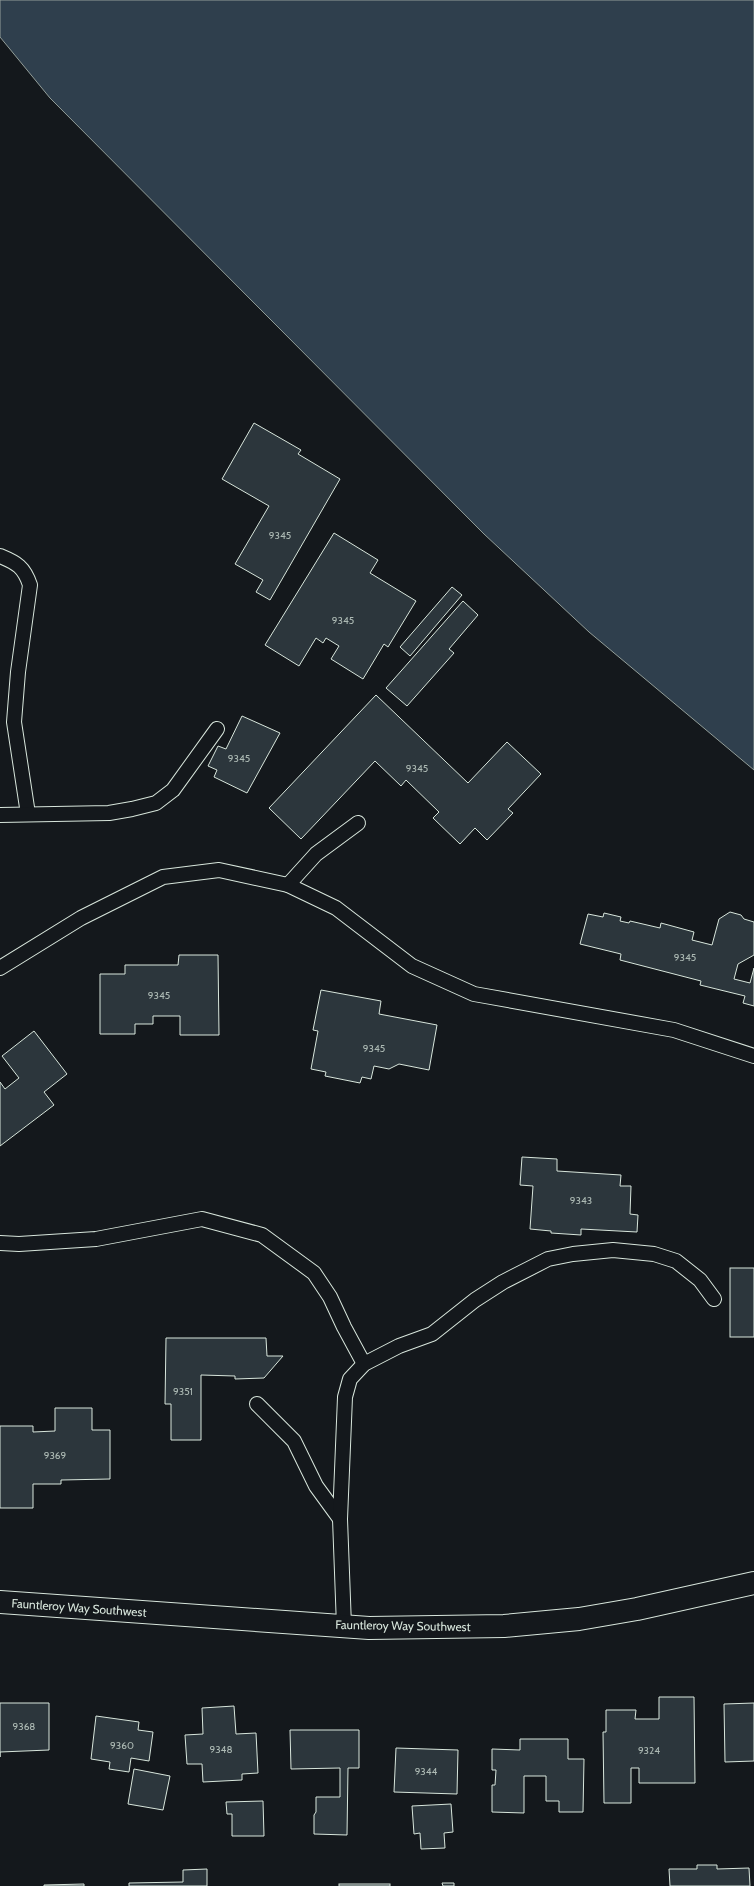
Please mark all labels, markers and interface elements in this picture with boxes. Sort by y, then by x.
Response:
house number: 9345 [269,529,291,542]
house number: 9345 [332,614,354,627]
house number: 9345 [228,752,250,765]
house number: 9345 [406,762,428,775]
house number: 9345 [674,951,696,964]
house number: 9345 [148,989,170,1002]
house number: 9345 [363,1042,385,1055]
house number: 9343 [570,1194,592,1207]
house number: 9351 [173,1385,193,1398]
house number: 9369 [44,1449,67,1462]
street label: Fauntleroy Way Southwest [11,1595,147,1620]
street label: Fauntleroy Way Southwest [335,1617,471,1634]
house number: 9368 [13,1720,35,1733]
house number: 9360 [110,1739,134,1752]
house number: 9348 [210,1743,232,1756]
house number: 9324 [638,1744,660,1757]
house number: 9344 [415,1765,438,1778]

